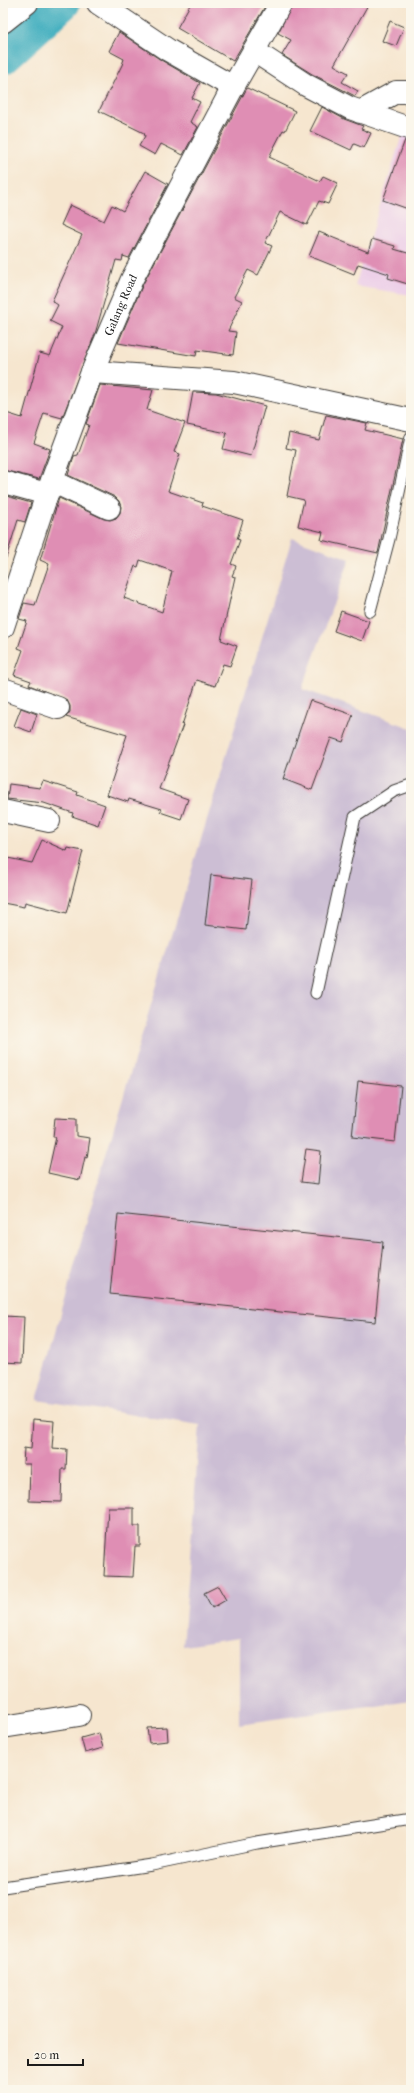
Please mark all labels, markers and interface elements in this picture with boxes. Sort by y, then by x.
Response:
street label: Galang Road [101,271,140,338]
scale bar [28,2041,83,2067]
text: 20 m [34,2048,59,2062]

